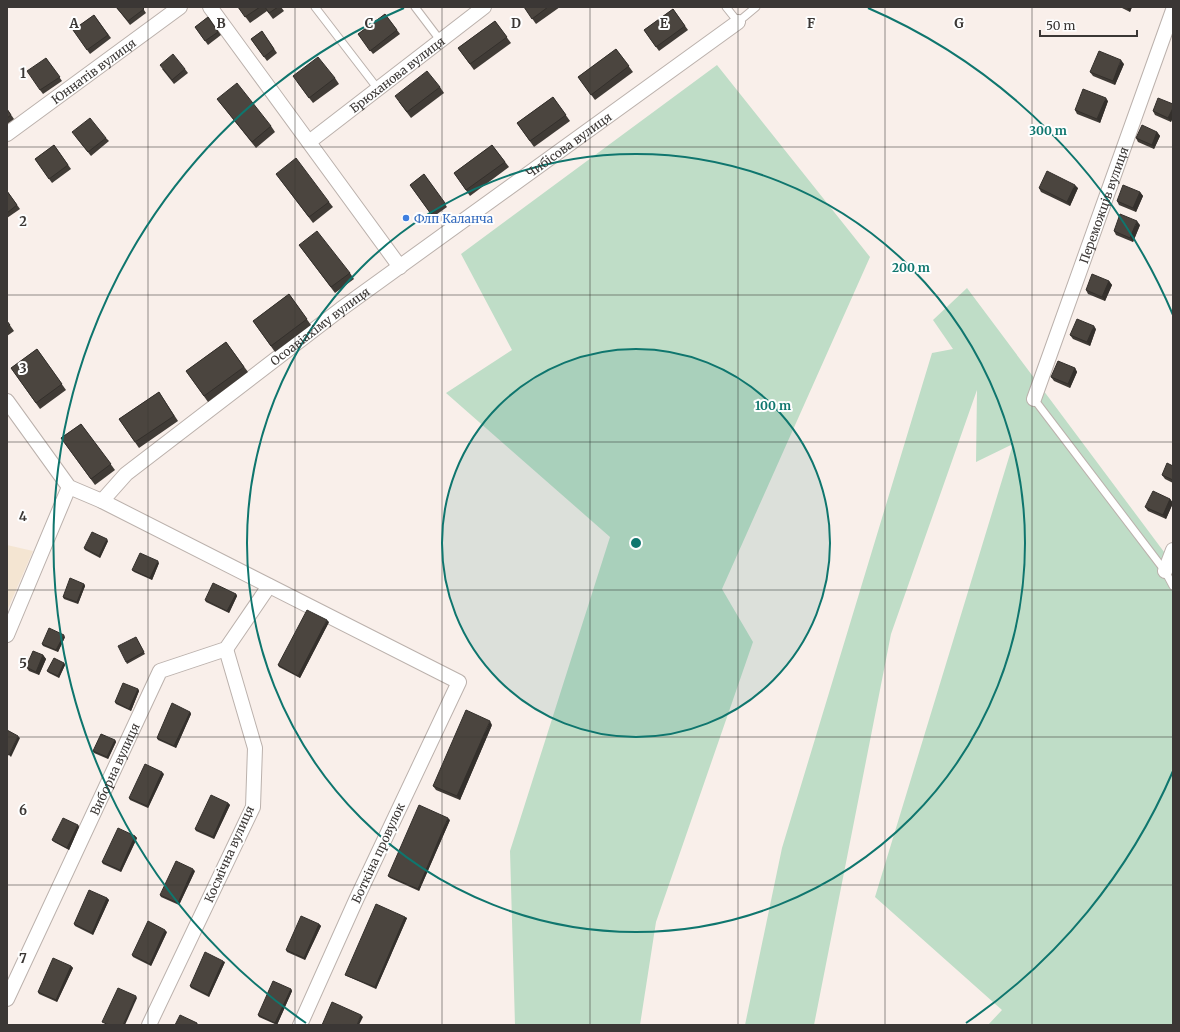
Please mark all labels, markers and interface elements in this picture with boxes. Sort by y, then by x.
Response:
scale bar [1040,12,1137,38]
text: A [68,15,79,32]
text: B [216,15,226,32]
text: C [365,15,374,32]
text: D [511,15,521,32]
text: E [660,15,669,32]
text: F [807,15,815,32]
text: G [954,15,964,32]
text: 50 m [1046,18,1075,33]
street label: Брюханова вулиця [346,33,447,116]
street label: Юннатів вулиця [48,35,138,107]
text: 1 [20,65,26,82]
street label: Чибісова вулиця [523,109,614,180]
text: 300 m [1029,123,1067,138]
street label: Переможців вулиця [1076,145,1131,265]
place label: Флп Каланча [414,211,494,226]
text: 2 [19,213,27,230]
marker: Флп Каланча [401,213,411,223]
text: 200 m [892,260,930,275]
street label: Осоавіахіму вулиця [267,283,372,368]
text: 3 [19,360,27,377]
text: 100 m [755,398,791,413]
text: 4 [19,508,28,525]
centre of rings [629,536,643,550]
text: 5 [19,655,27,672]
street label: Виборна вулиця [86,720,142,817]
street label: Боткіна провулок [348,800,408,906]
text: 6 [19,802,27,819]
street label: Космічна вулиця [201,803,257,905]
text: 7 [19,950,27,967]

